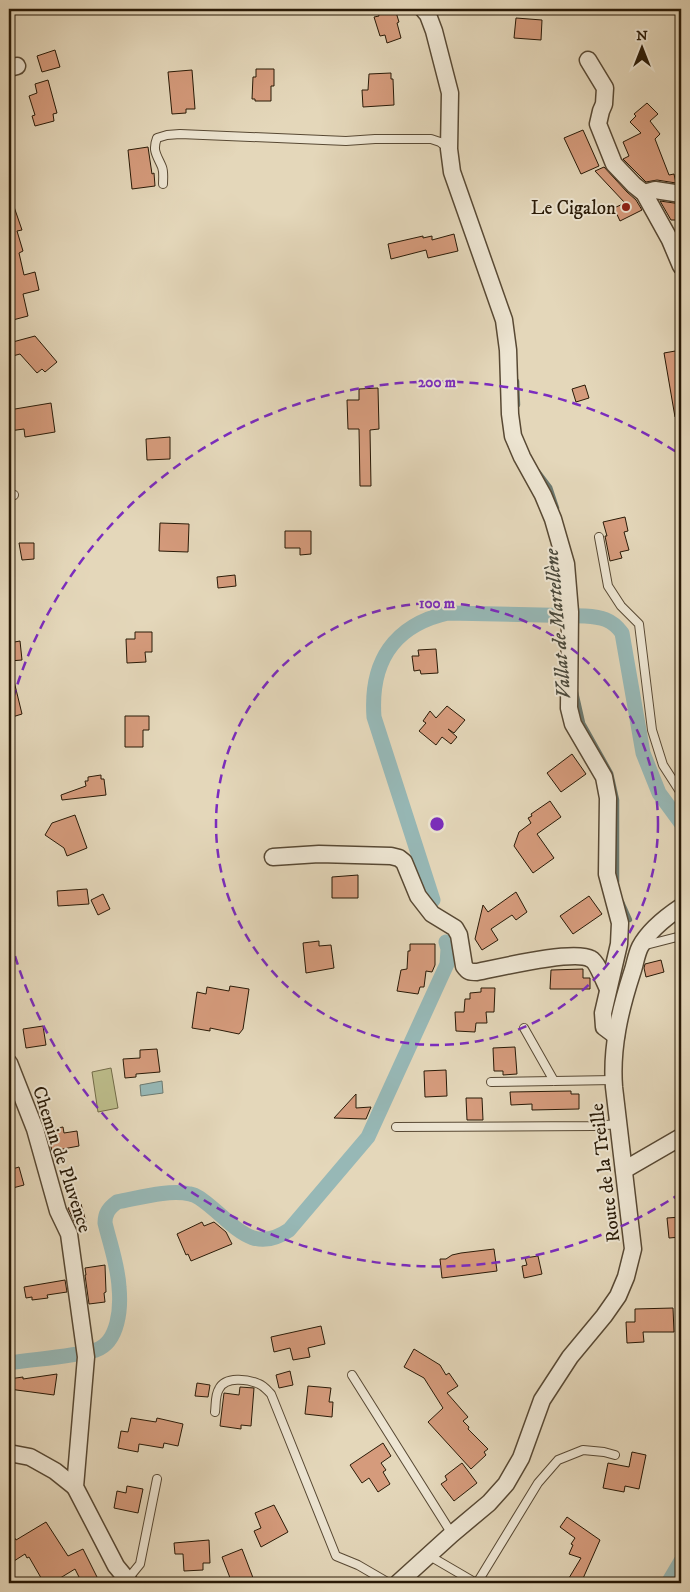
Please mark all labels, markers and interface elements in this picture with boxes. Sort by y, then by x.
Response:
north arrow [618,22,668,72]
text: N [636,27,648,45]
place label: Le Cigalon [531,197,616,220]
marker: Le Cigalon [620,201,632,213]
text: 200 m [418,373,457,392]
water label: Vallat de Martellène [539,546,578,700]
text: 100 m [419,594,456,613]
centre of rings [428,815,446,833]
street label: Chemin de Pluvence [27,1083,96,1236]
street label: Route de la Treille [586,1102,625,1244]

